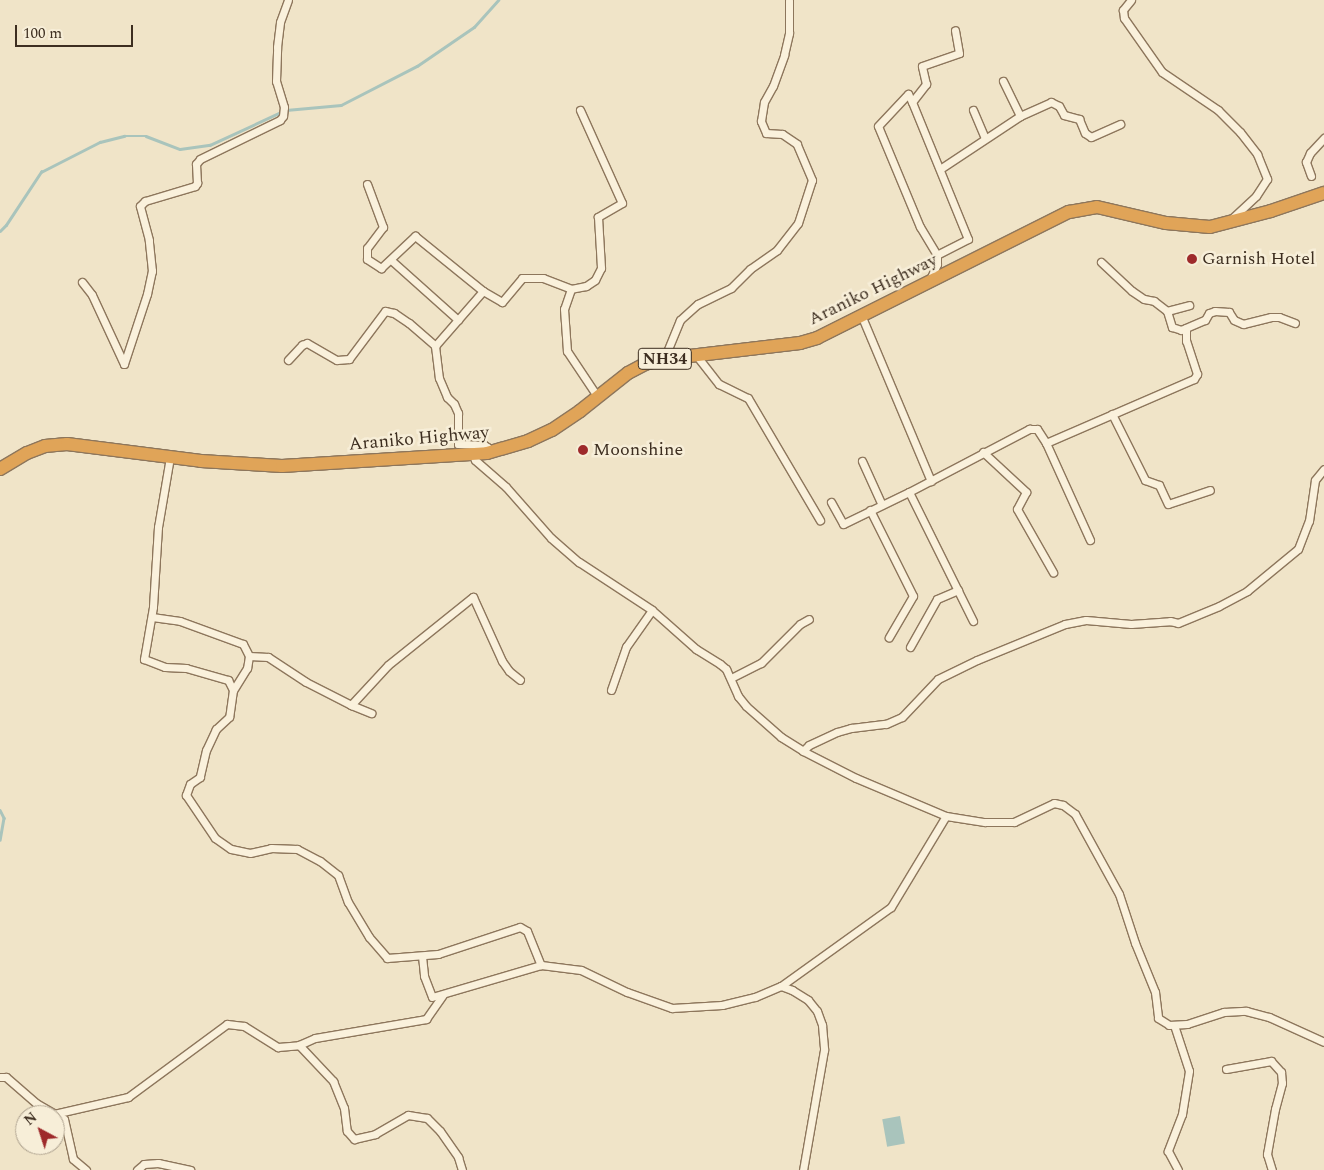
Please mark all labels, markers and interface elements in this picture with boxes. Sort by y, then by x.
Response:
scale bar [18,15,135,47]
text: 100 m [23,22,62,45]
place label: Garnish Hotel [1202,248,1315,270]
street label: Araniko Highway [805,249,941,331]
marker: Garnish Hotel [1186,253,1198,265]
road number: NH34 [638,346,692,372]
street label: Araniko Highway [348,422,490,456]
place label: Moonshine [593,439,683,461]
marker: Moonshine [577,444,589,456]
north arrow [15,1105,65,1155]
text: N [20,1107,42,1131]

